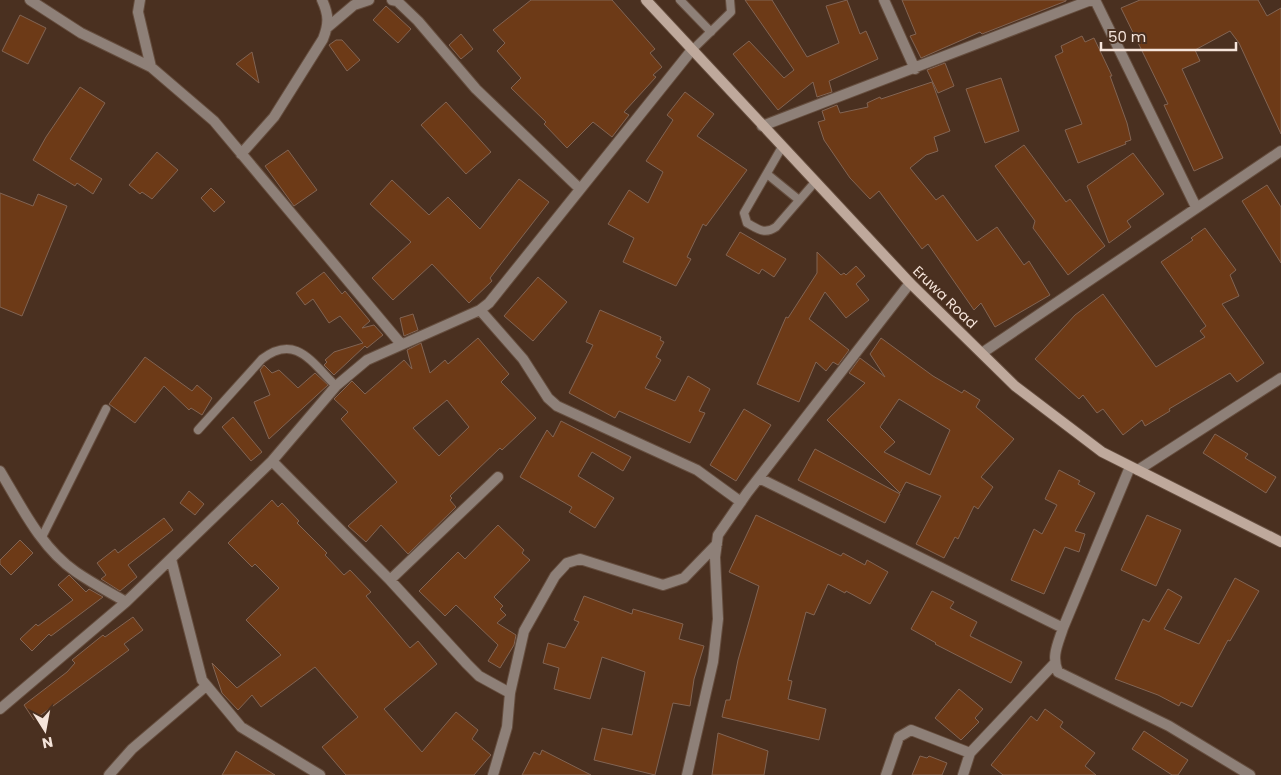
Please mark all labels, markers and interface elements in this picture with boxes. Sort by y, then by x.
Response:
scale bar [1101,20,1236,52]
text: 50 m [1108,26,1146,47]
street label: Eruwa Road [908,261,982,333]
north arrow [20,705,70,755]
text: N [40,732,55,754]

